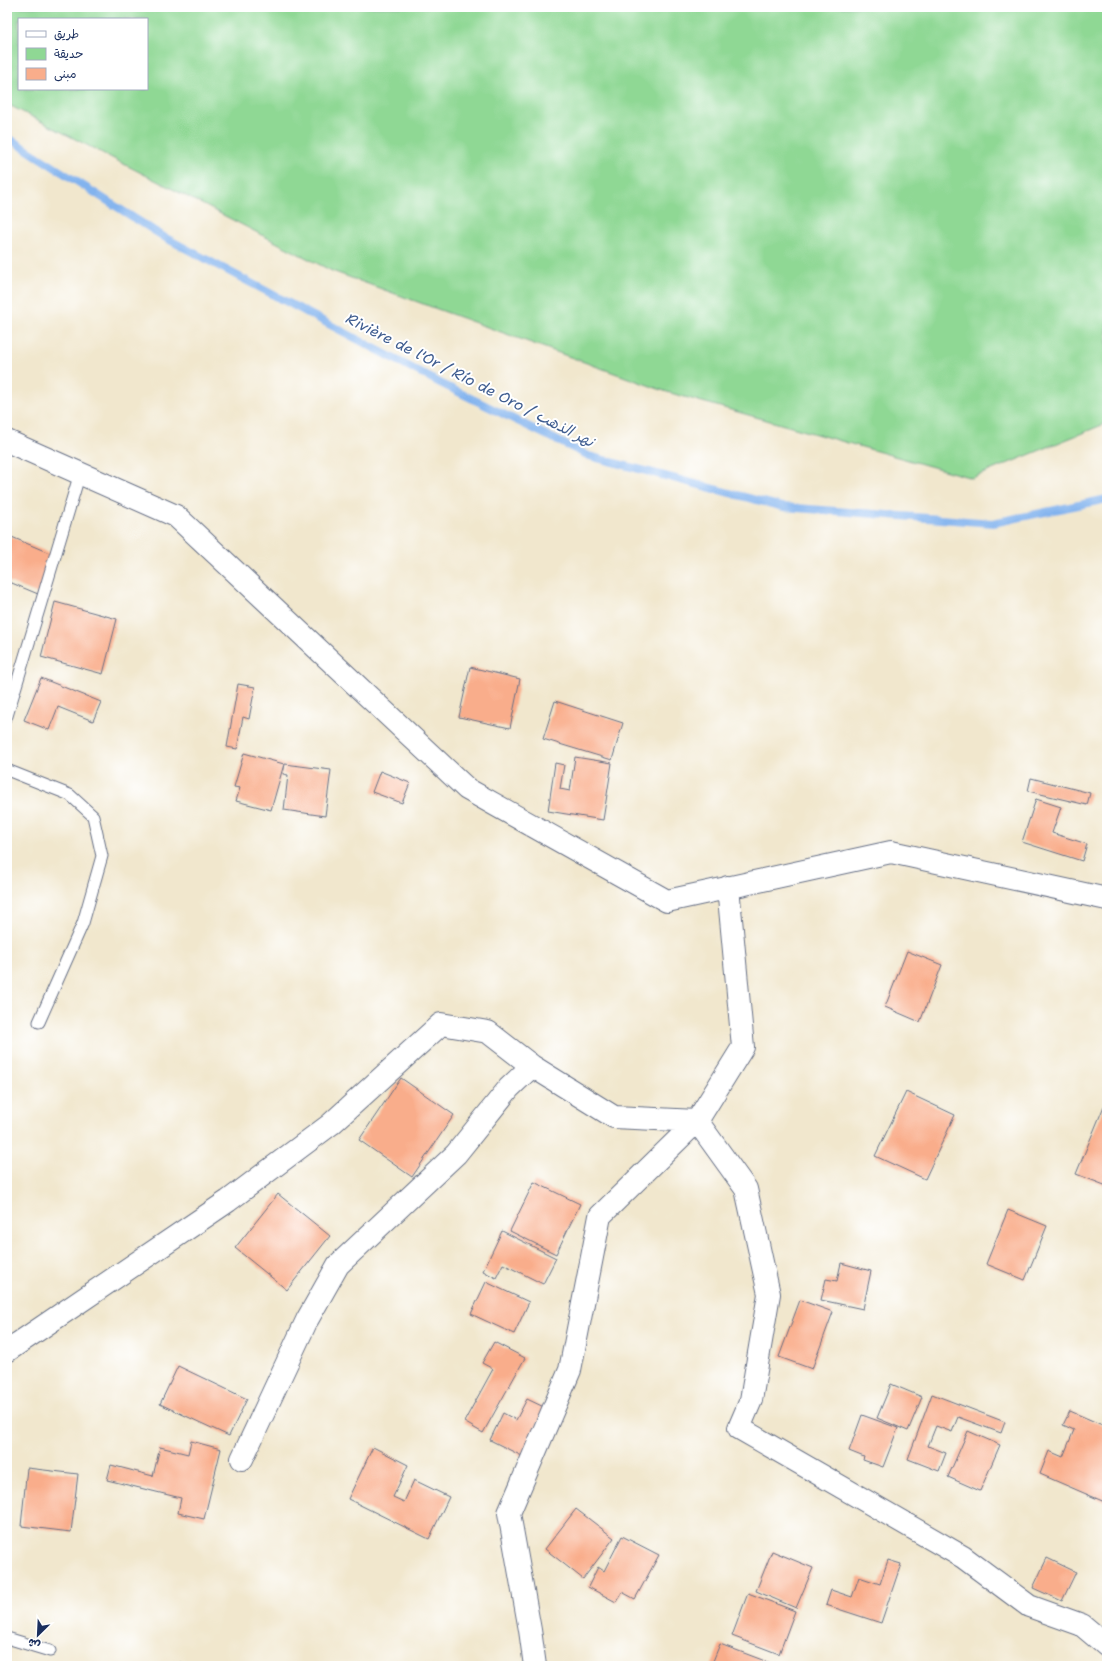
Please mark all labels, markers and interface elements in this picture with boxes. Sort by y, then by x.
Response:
legend [18,18,148,90]
text: طريق [54,26,79,42]
text: حديقة [54,46,83,62]
text: مبنى [54,66,77,82]
water label: Rivière de l'Or / Río de Oro / نهر الذهب [342,308,599,452]
north arrow [18,1615,58,1655]
text: ش [26,1634,43,1653]

